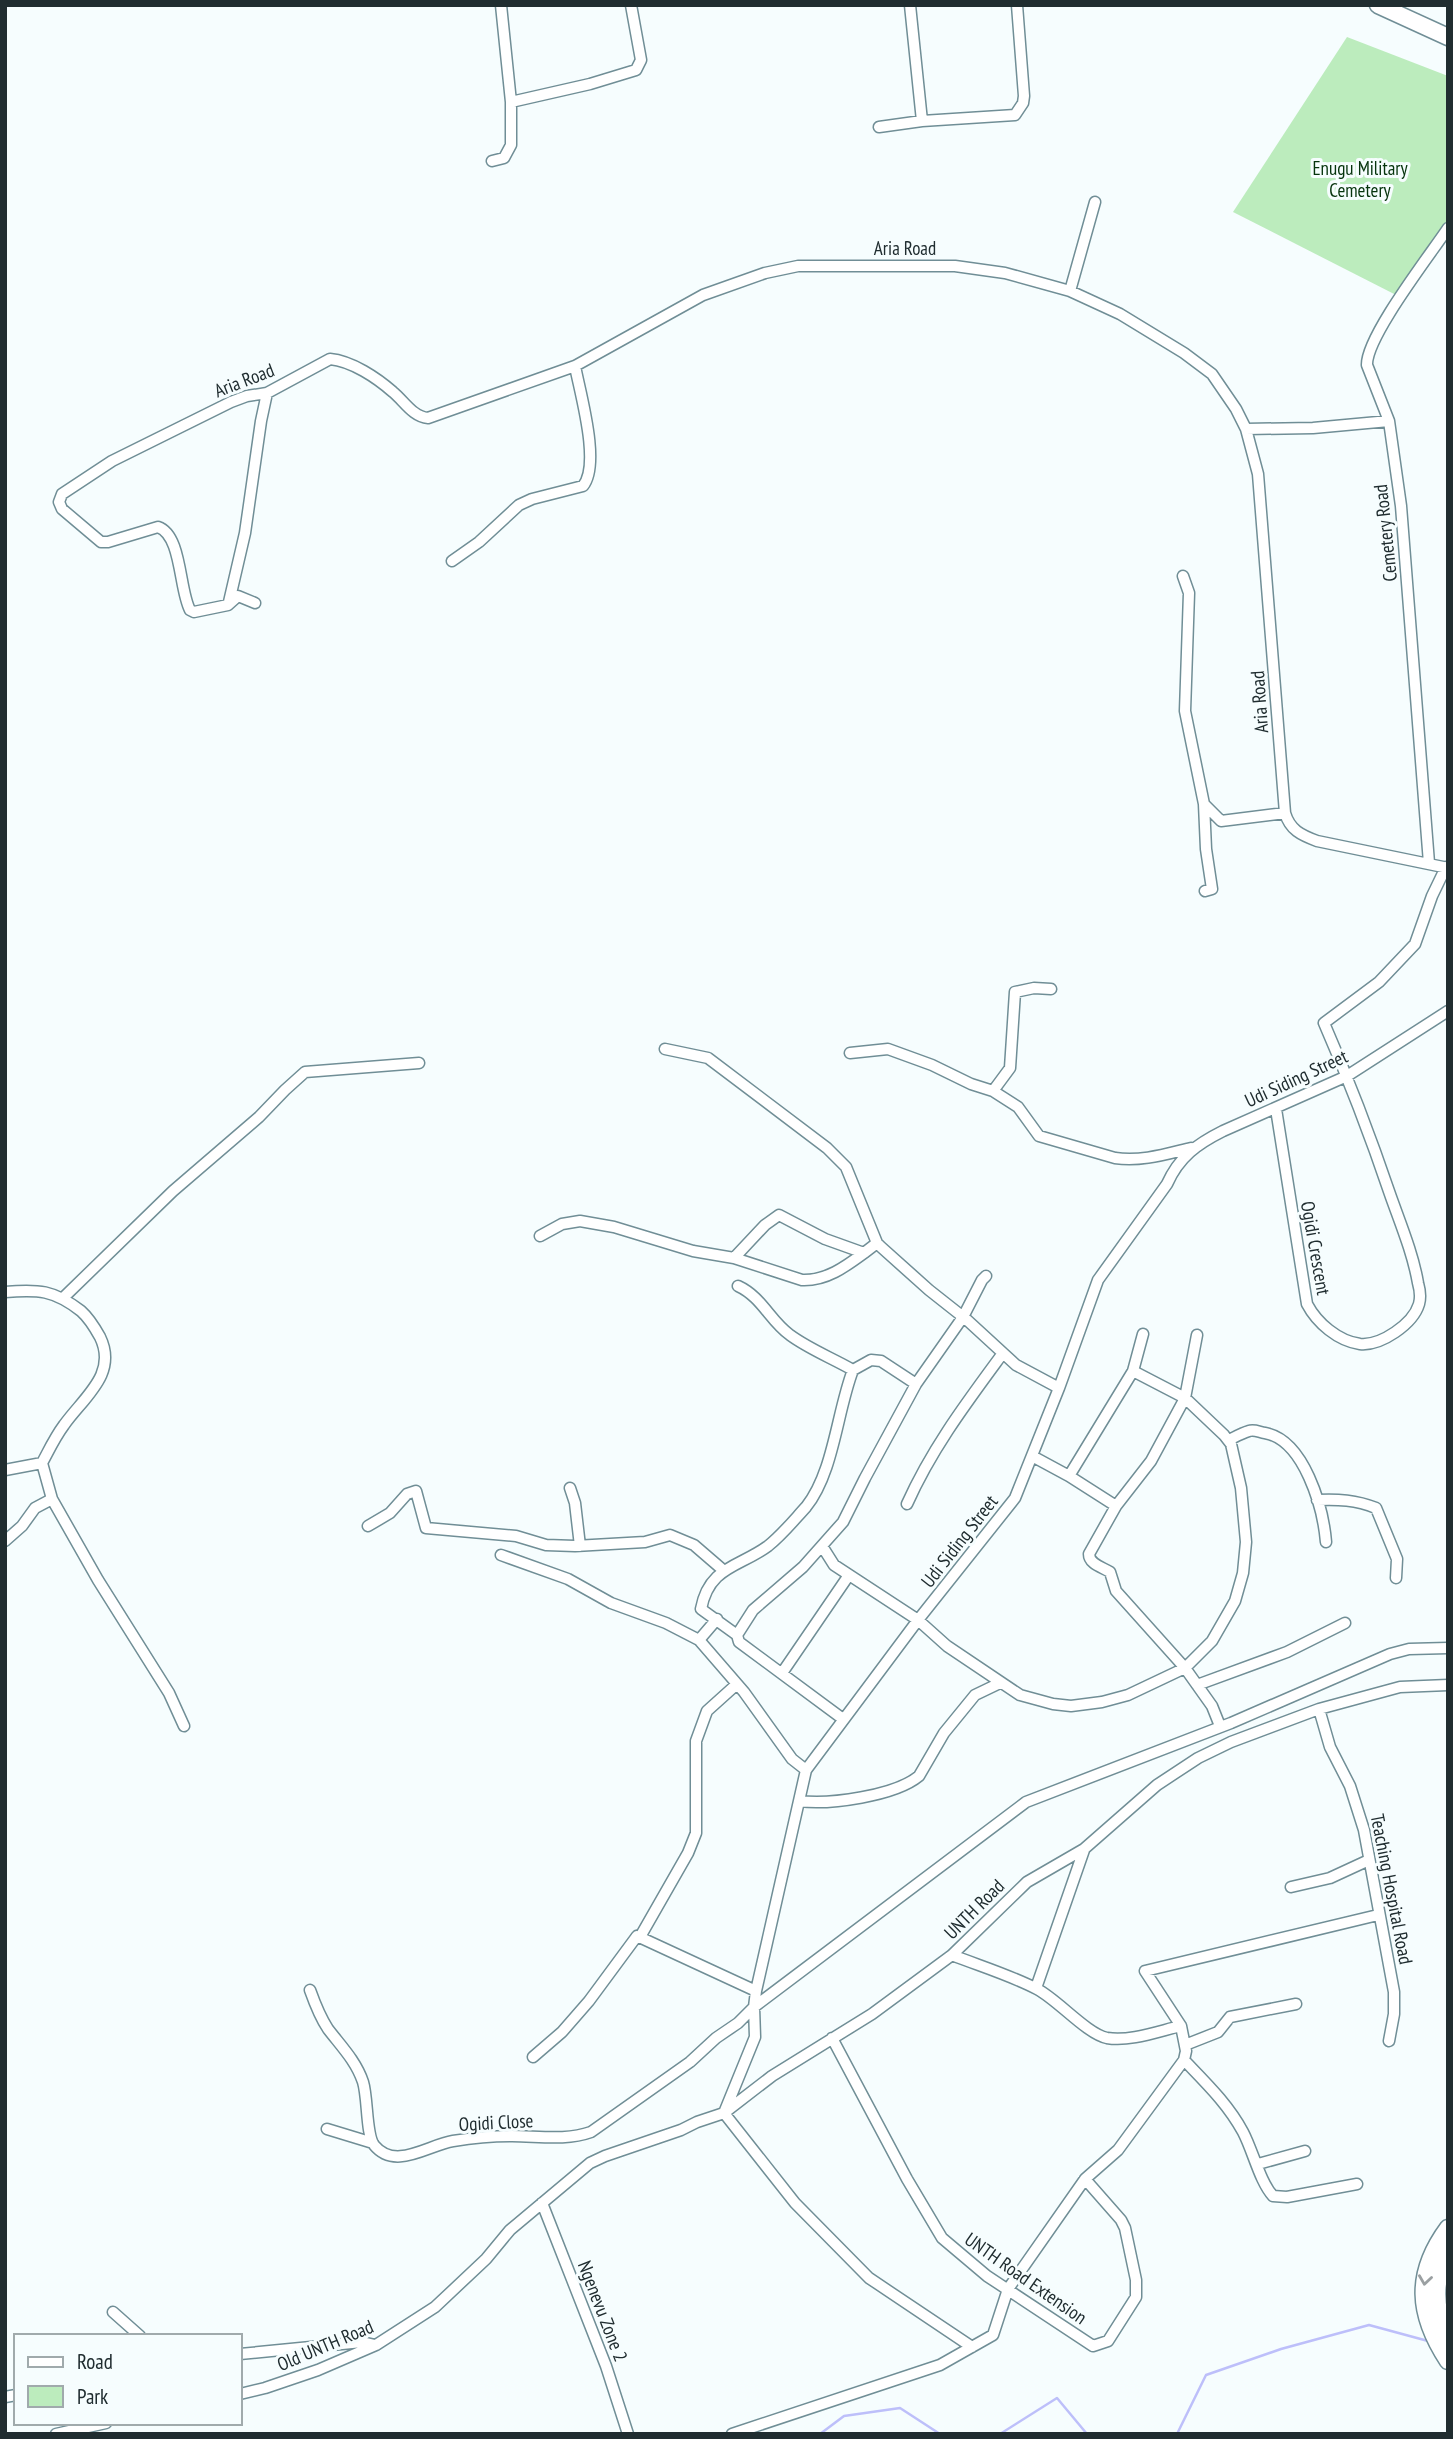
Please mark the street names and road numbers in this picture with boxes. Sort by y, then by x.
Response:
street label: Aria Road [874,236,936,260]
street label: Aria Road [211,358,277,402]
street label: Cemetery Road [1368,483,1402,583]
street label: Aria Road [1245,670,1273,734]
street label: Udi Siding Street [1241,1043,1352,1112]
street label: Ogidi Crescent [1296,1199,1336,1298]
street label: Udi Siding Street [915,1489,1003,1592]
street label: Teaching Hospital Road [1366,1812,1418,1966]
street label: UNTH Road [939,1874,1009,1944]
street label: Ogidi Close [458,2108,534,2136]
street label: UNTH Road Extension [960,2227,1092,2329]
street label: Ngenevu Zone 2 [573,2257,633,2365]
street label: Old UNTH Road [273,2314,377,2376]

